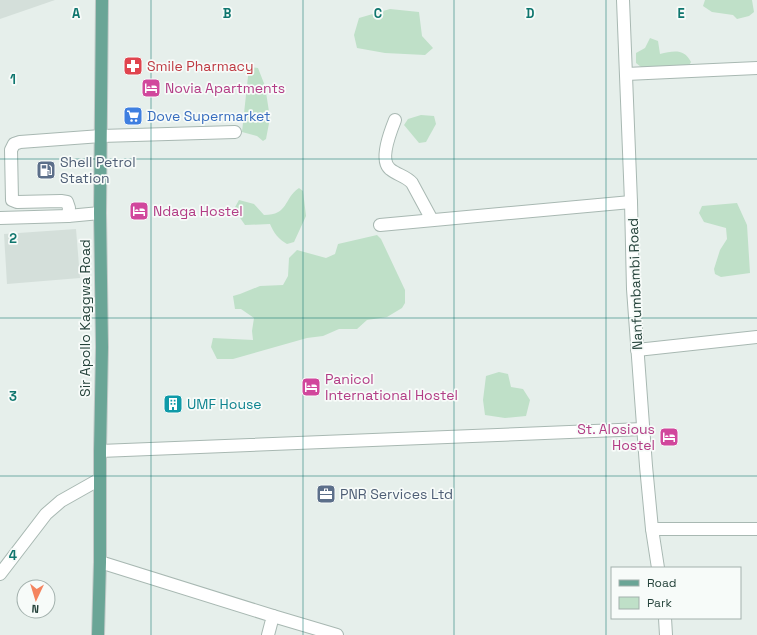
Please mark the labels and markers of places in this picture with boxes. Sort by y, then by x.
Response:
pharmacy icon: Smile Pharmacy [122,55,144,77]
place label: Smile Pharmacy [147,57,254,75]
hotel icon: Novia Apartments [140,77,162,99]
place label: Novia Apartments [165,79,285,97]
supermarket icon: Dove Supermarket [122,105,144,127]
place label: Dove Supermarket [147,107,271,125]
place label: Shell Petrol Station [60,153,136,187]
fuel station icon: Shell Petrol Station [35,159,57,181]
hotel icon: Ndaga Hostel [128,200,150,222]
place label: Ndaga Hostel [153,202,243,220]
place label: Panicol International Hostel [325,370,458,404]
hotel icon: Panicol International Hostel [300,376,322,398]
building icon: UMF House [162,393,184,415]
place label: UMF House [187,395,262,413]
place label: St. Alosious Hostel [577,420,655,454]
hotel icon: St. Alosious Hostel [658,426,680,448]
office icon: PNR Services Ltd [315,483,337,505]
place label: PNR Services Ltd [340,485,453,503]

